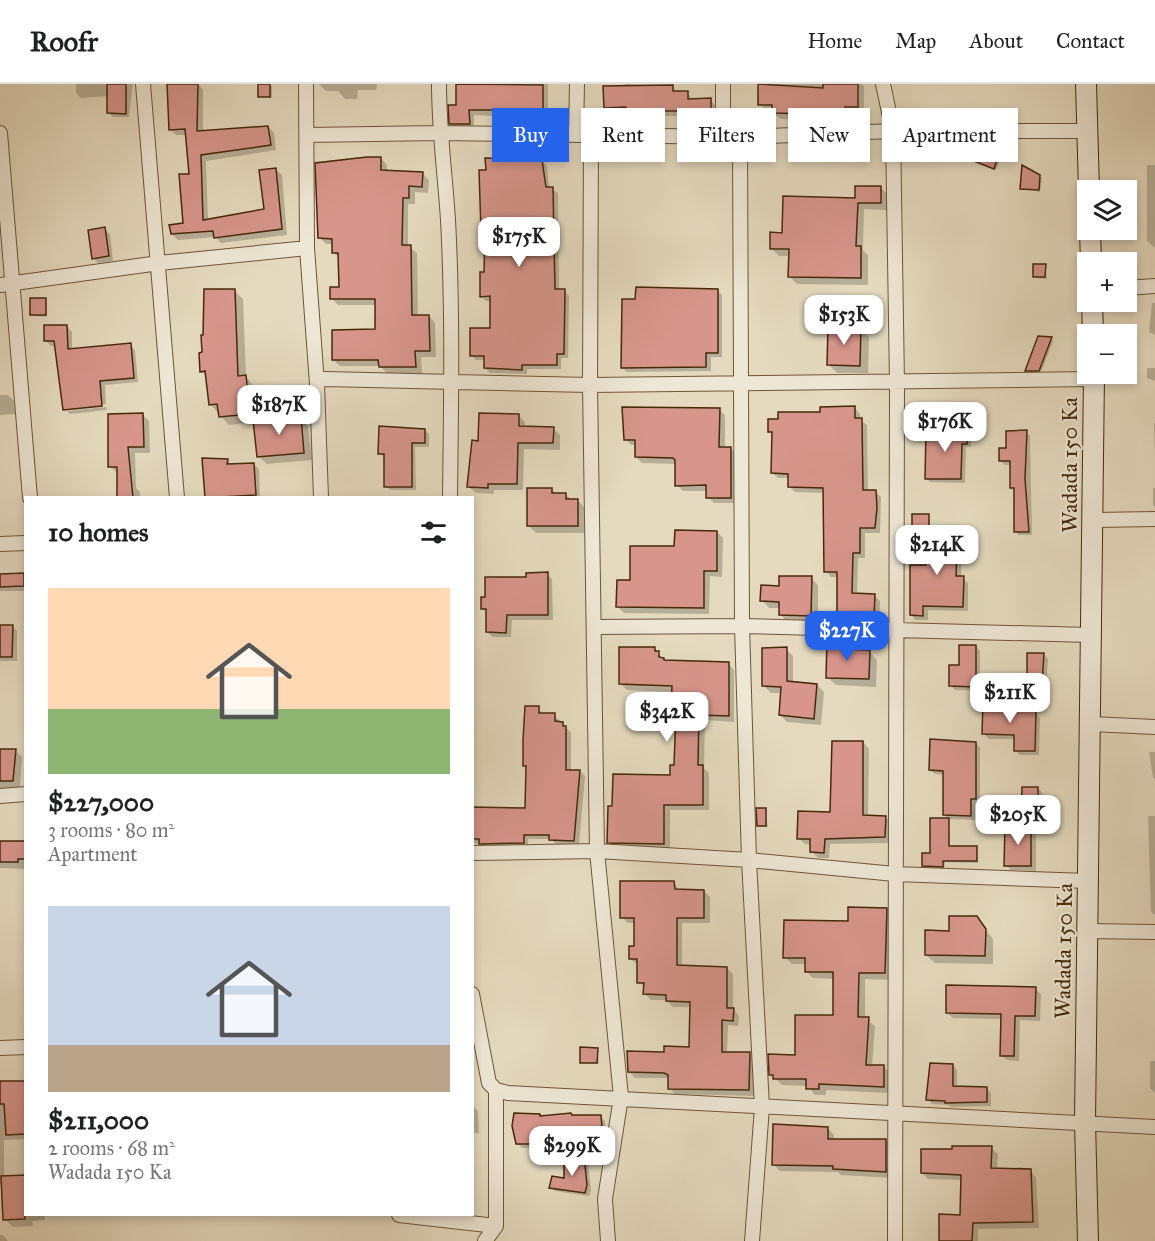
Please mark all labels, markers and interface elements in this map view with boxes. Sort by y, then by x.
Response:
text: Roofr [30,24,98,59]
text: Home [807,28,862,54]
text: Map [895,28,936,54]
text: About [969,28,1023,54]
text: Contact [1056,28,1125,54]
chip: Buy [492,108,569,162]
chip: Rent [581,108,665,162]
chip: Filters [677,108,776,162]
chip: New [788,108,870,162]
chip: Apartment [882,108,1018,162]
map controls [1077,180,1137,384]
button: layers [1077,180,1137,240]
pin: $175K [477,217,561,268]
text: $175K [492,224,546,248]
button: + [1077,252,1137,312]
pin: $153K [802,295,886,346]
text: $153K [818,302,870,326]
button: − [1077,324,1137,384]
pin: $187K [237,385,321,436]
text: $187K [251,392,307,416]
street label: Wadada 150 Ka [1056,396,1083,533]
pin: $176K [903,402,987,453]
text: $176K [918,409,972,433]
text: 10 homes [48,516,149,548]
icon: filters [417,516,450,549]
pin: $214K [895,525,979,576]
text: $214K [909,532,965,556]
pin: $227K [805,611,889,662]
text: $227K [819,618,875,642]
icon: home [195,627,303,735]
pin: $211K [968,673,1052,724]
text: $211K [984,680,1036,704]
pin: $342K [625,692,709,743]
text: $342K [639,699,695,723]
text: $227,000 [48,786,154,818]
pin: $205K [976,795,1060,846]
text: $205K [990,802,1047,826]
text: 3 rooms · 80 m² [48,818,174,842]
text: Apartment [48,842,137,866]
street label: Wadada 150 Ka [1049,882,1078,1019]
icon: home [195,945,303,1053]
text: $211,000 [48,1104,149,1136]
pin: $299K [530,1126,614,1177]
text: $299K [543,1133,601,1157]
text: 2 rooms · 68 m² [48,1136,175,1160]
text: Wadada 150 Ka [48,1160,171,1184]

